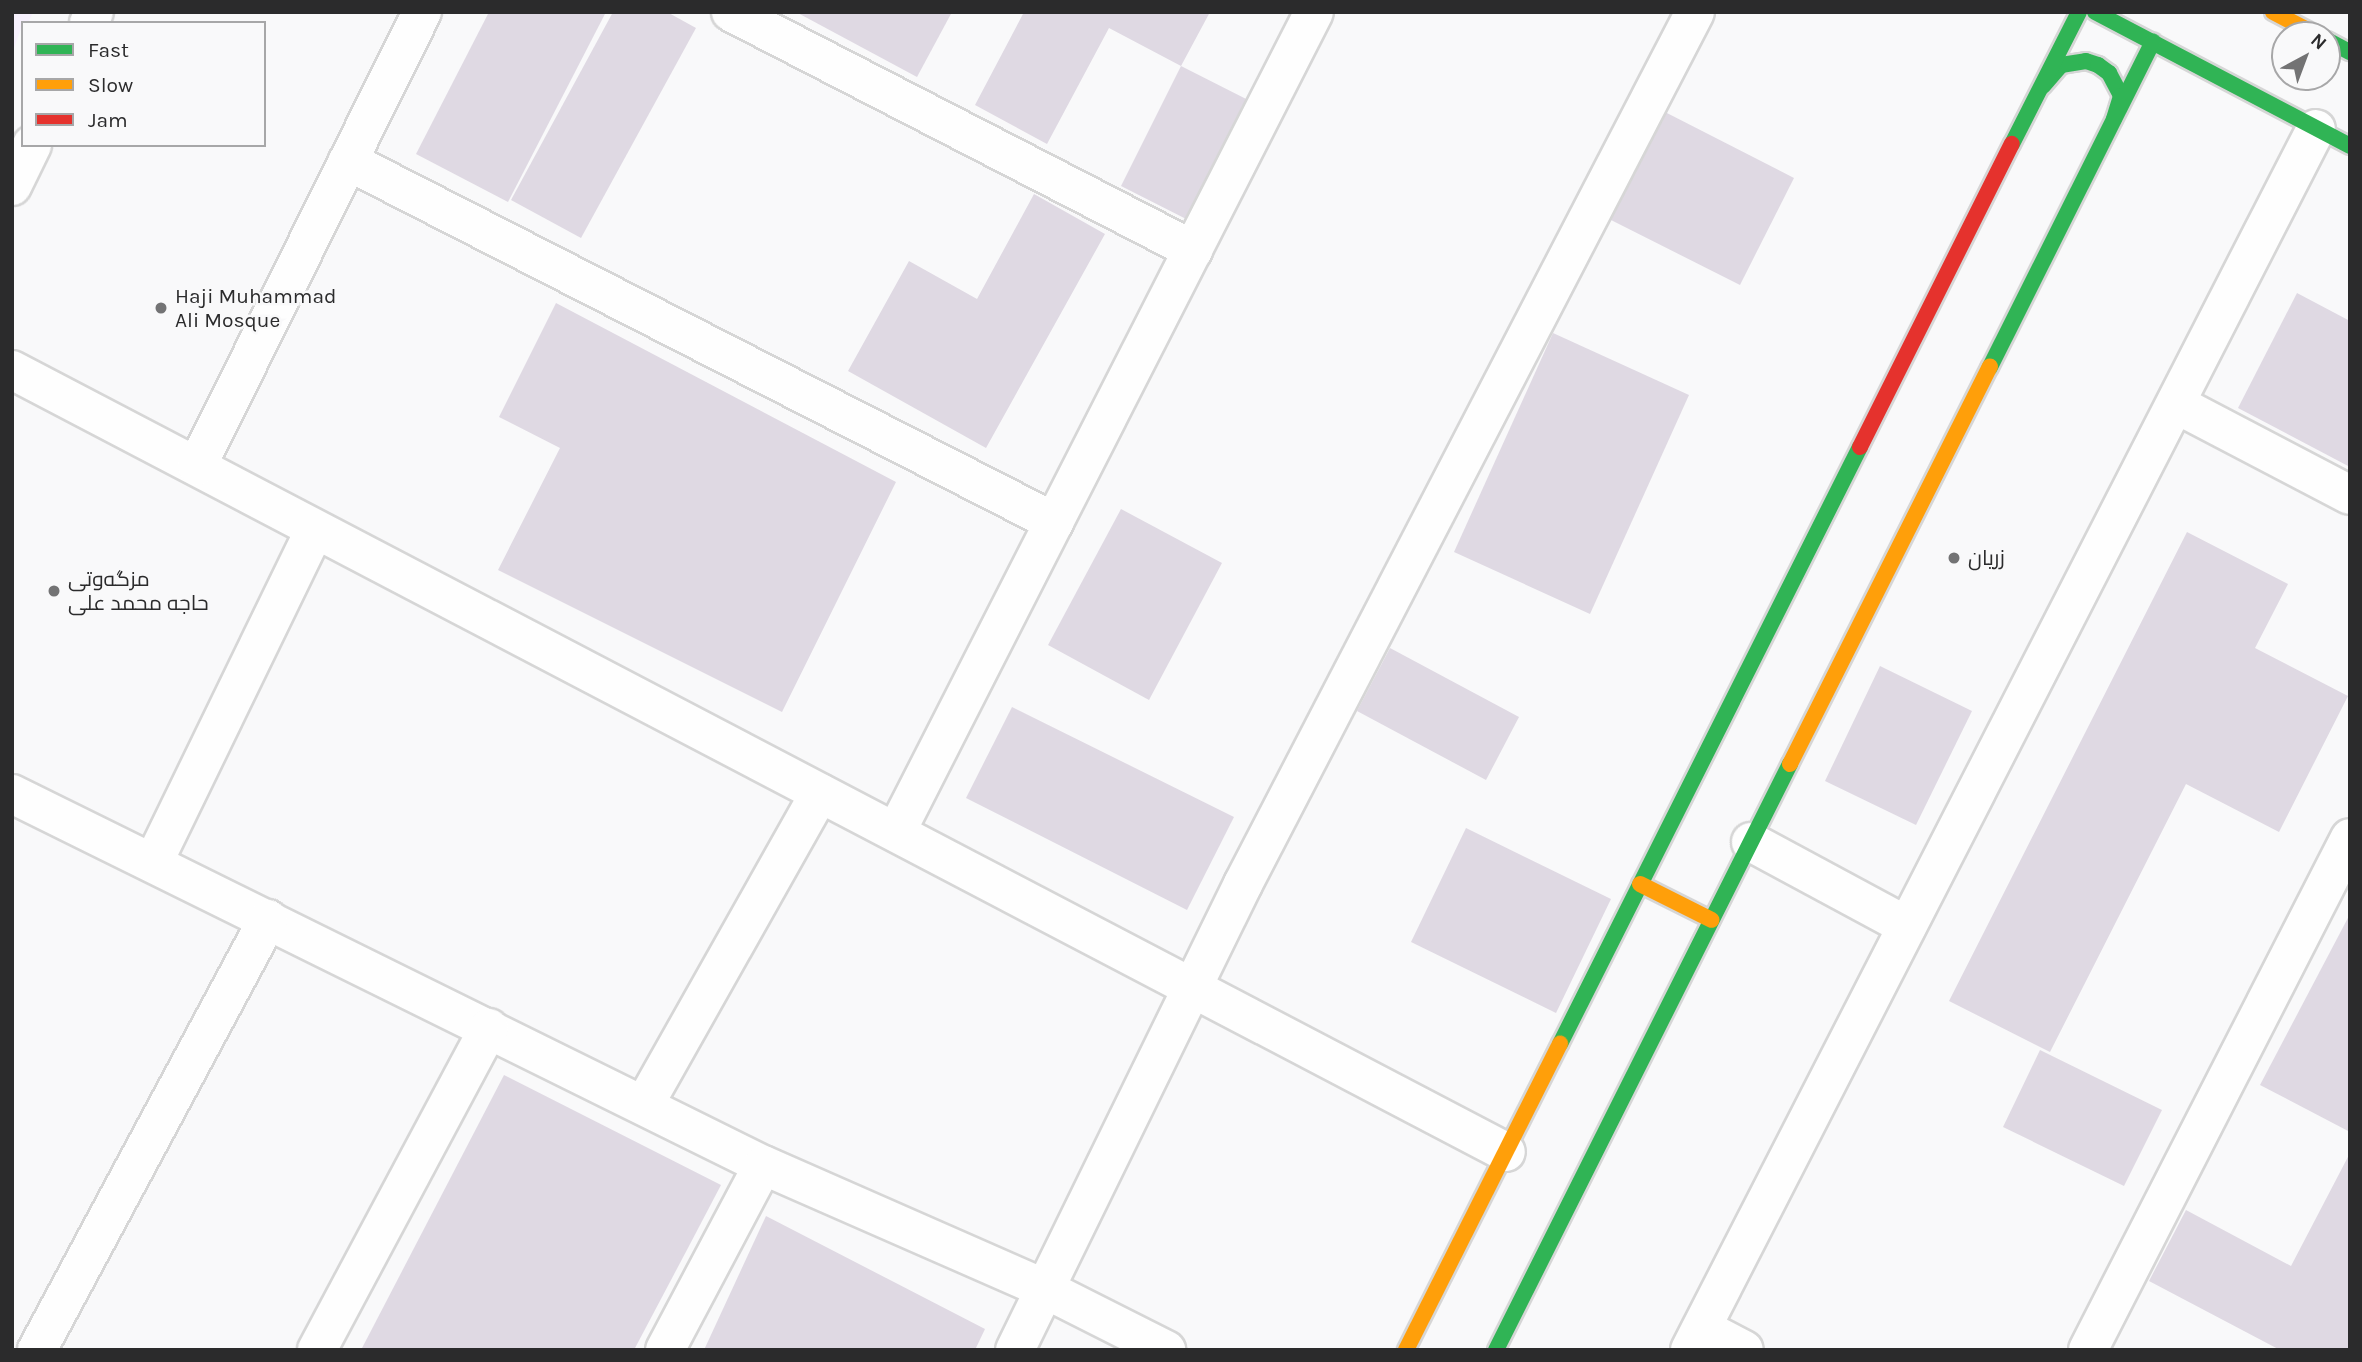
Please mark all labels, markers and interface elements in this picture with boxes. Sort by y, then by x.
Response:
legend [21,21,266,147]
north arrow [2271,21,2341,91]
text: N [2306,29,2331,54]
text: Fast [88,38,129,62]
text: Slow [88,73,133,97]
text: Jam [88,108,128,132]
place label: Haji Muhammad Ali Mosque [175,283,336,333]
marker: Haji Muhammad Ali Mosque [153,300,169,316]
place label: زریان [1968,545,2005,571]
marker: زریان [1946,550,1962,566]
place label: مزگه‌وتی حاجه‌ محمد علی [68,566,209,616]
marker: مزگه‌وتی حاجه‌ محمد علی [46,583,62,599]

